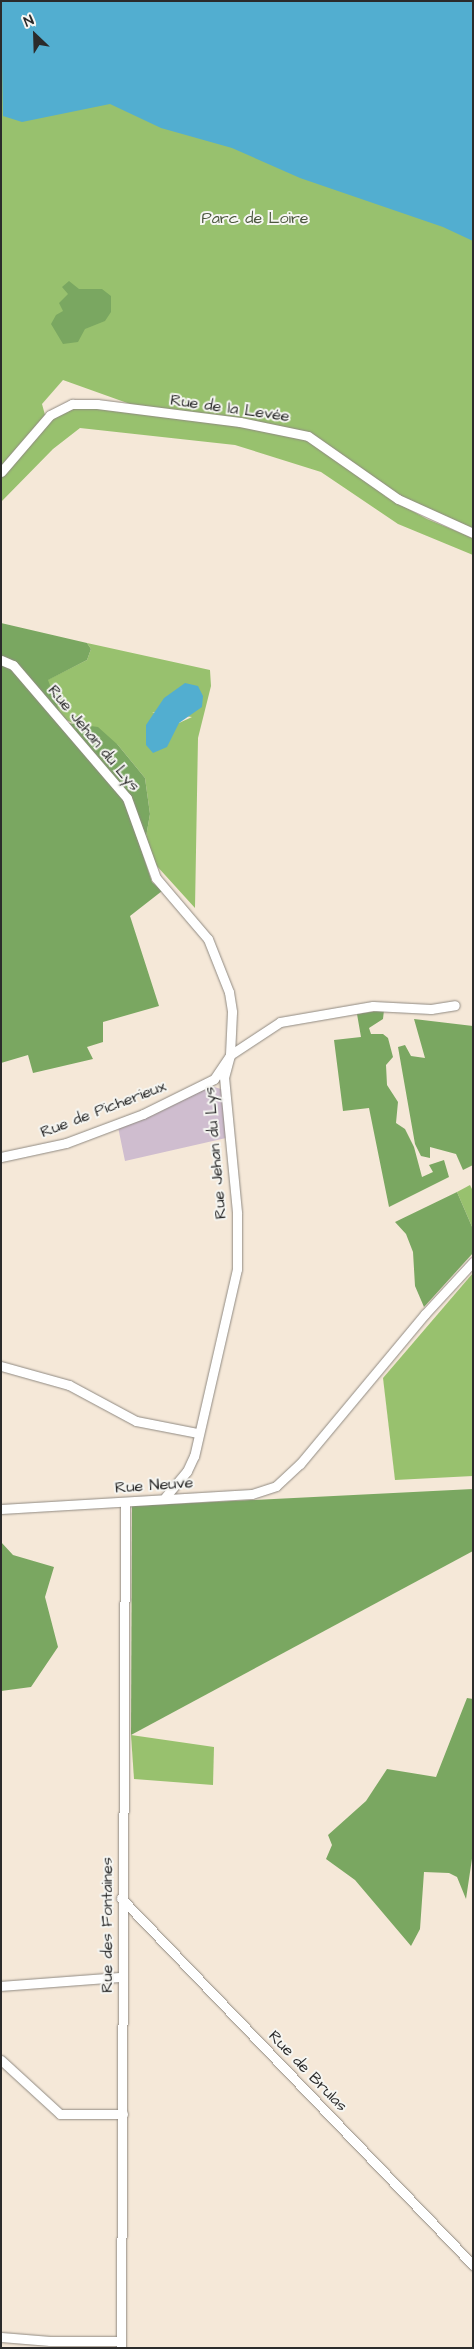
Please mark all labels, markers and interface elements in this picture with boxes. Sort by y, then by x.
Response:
north arrow [10,10,60,60]
text: N [21,10,37,32]
park label: Parc de Loire [202,208,308,228]
street label: Rue de la Levée [169,390,291,426]
street label: Rue Jehan du Lys [44,681,144,795]
street label: Rue de Picherieux [38,1076,168,1142]
street label: Rue Jehan du Lys [200,1086,230,1220]
street label: Rue Neuve [114,1473,194,1497]
street label: Rue des Fontaines [97,1857,117,1993]
street label: Rue de Brulas [265,2027,351,2115]

